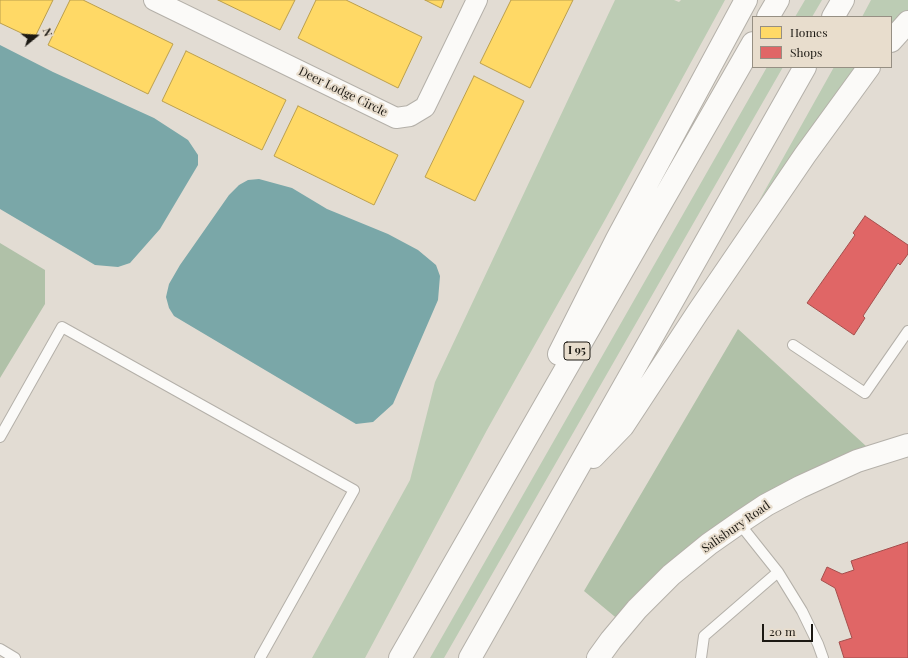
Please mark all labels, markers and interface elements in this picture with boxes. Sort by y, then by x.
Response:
north arrow [16,16,56,56]
legend [752,16,892,68]
text: Homes [790,24,828,40]
text: N [40,26,56,38]
text: Shops [790,44,822,60]
street label: Deer Lodge Circle [296,64,390,120]
road number: I 95 [564,342,590,360]
street label: Salisbury Road [699,498,773,556]
scale bar [764,616,815,642]
text: 20 m [769,623,796,639]

